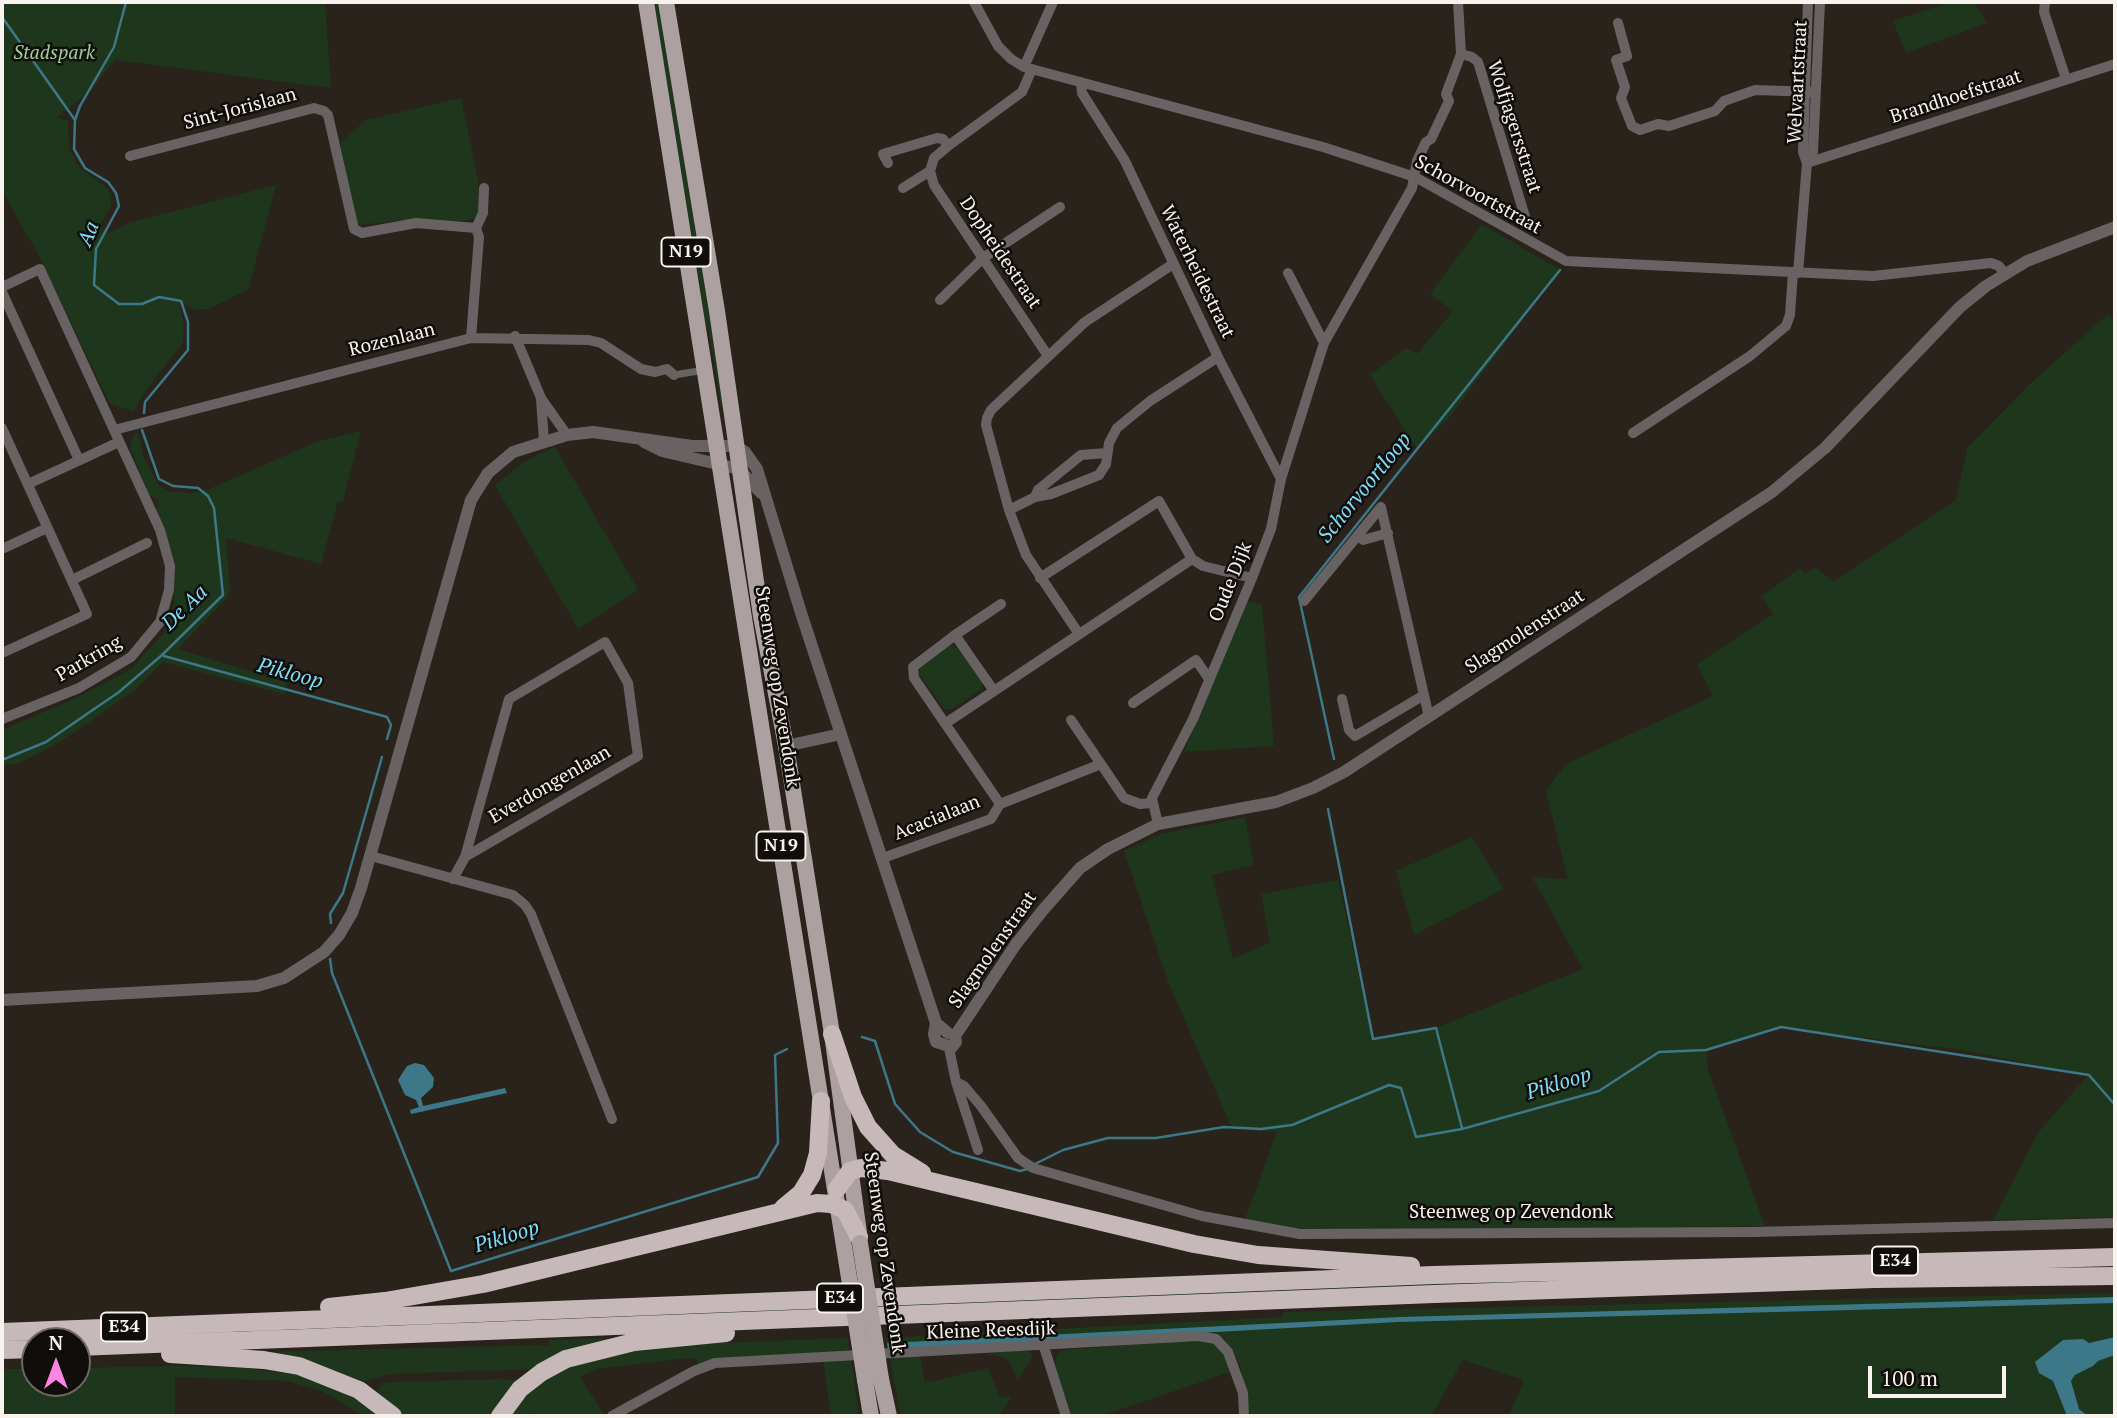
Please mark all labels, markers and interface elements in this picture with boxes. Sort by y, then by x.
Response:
street label: Welvaartstraat [1783,20,1813,144]
park label: Stadspark [13,43,95,65]
street label: Wolfjagersstraat [1482,58,1546,196]
street label: Brandhoefstraat [1887,65,2025,129]
street label: Sint-Jorislaan [181,83,299,135]
street label: Schorvoortstraat [1410,151,1546,239]
street label: Dopheidestraat [954,193,1046,313]
street label: Waterheidestraat [1155,202,1239,342]
water label: Aa [73,218,105,250]
road number: N19 [662,238,710,266]
street label: Rozenlaan [346,318,438,362]
water label: Schorvoortloop [1313,428,1417,548]
street label: Oude Dijk [1205,539,1257,625]
water label: De Aa [157,580,213,636]
street label: Steenweg op Zevendonk [750,585,804,789]
street label: Slagmolenstraat [1461,585,1589,679]
street label: Parkring [52,631,126,687]
water label: Pikloop [254,653,326,695]
street label: Everdongenlaan [485,741,615,829]
street label: Acacialaan [890,790,984,846]
road number: N19 [756,832,806,860]
street label: Slagmolenstraat [944,887,1042,1013]
water label: Pikloop [1523,1062,1595,1106]
street label: Steenweg op Zevendonk [859,1150,909,1356]
street label: Steenweg op Zevendonk [1409,1202,1613,1224]
water label: Pikloop [471,1215,543,1259]
road number: E34 [1872,1246,1918,1276]
road number: E34 [817,1283,863,1312]
road number: E34 [101,1312,147,1342]
street label: Kleine Reesdijk [926,1317,1056,1345]
north arrow [21,1327,91,1397]
text: N [49,1330,63,1355]
scale bar [1872,1352,2010,1396]
text: 100 m [1881,1364,1938,1392]

